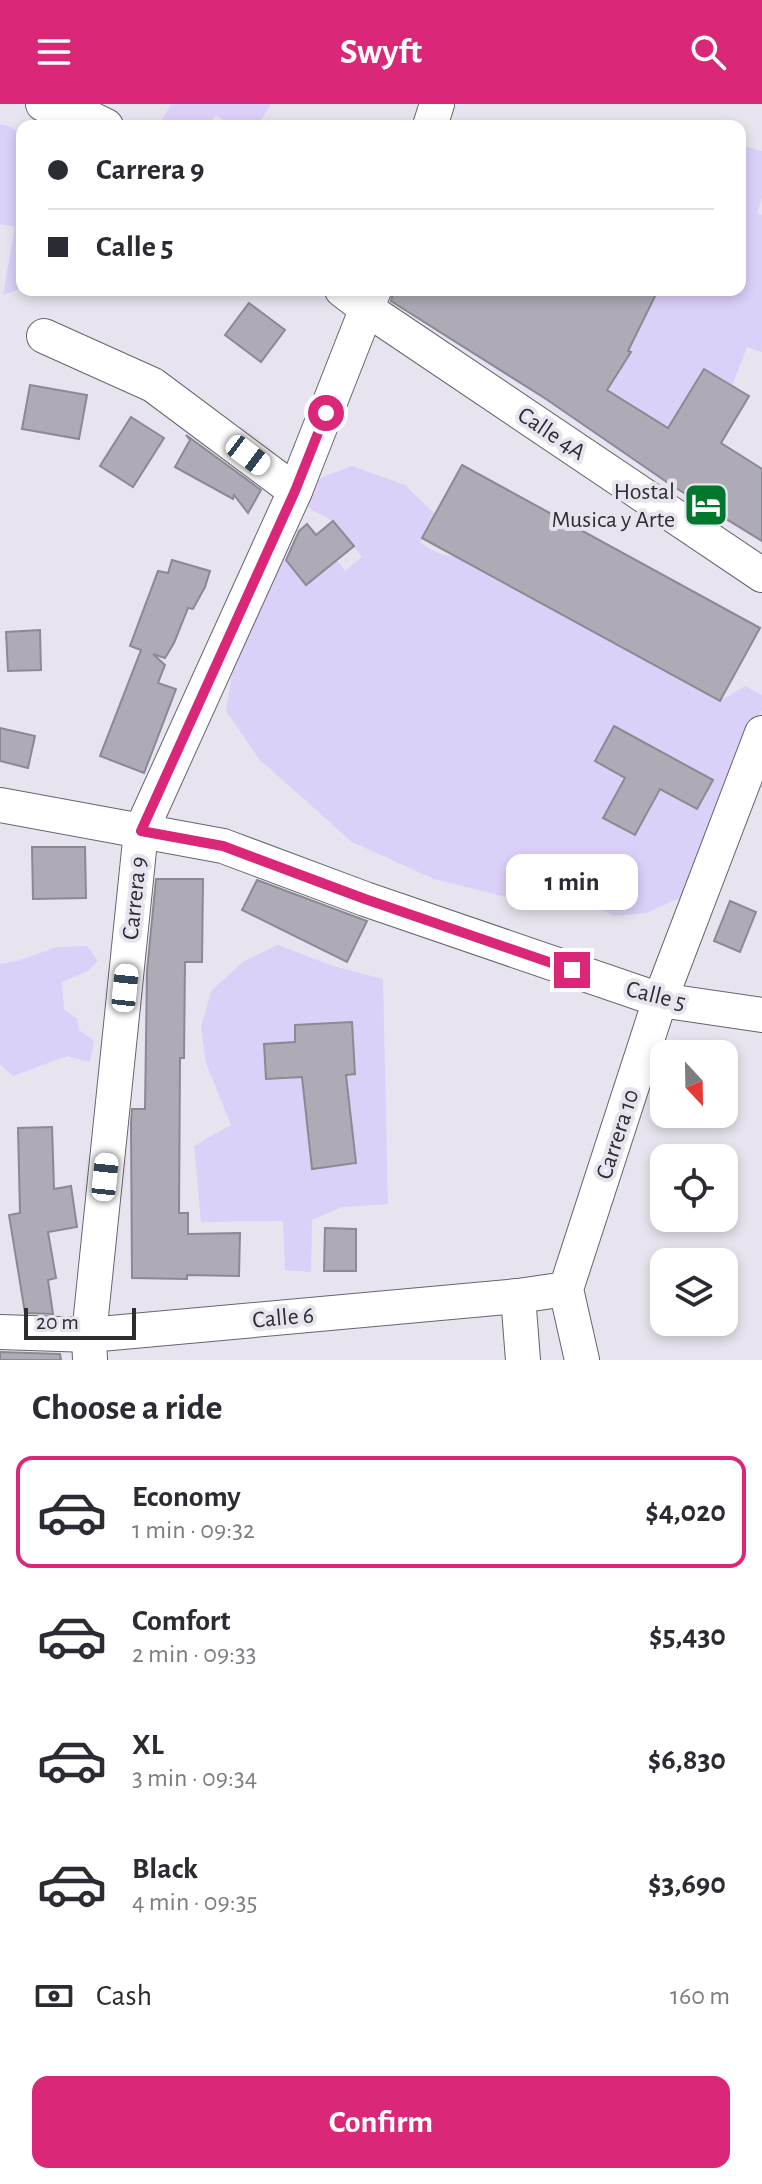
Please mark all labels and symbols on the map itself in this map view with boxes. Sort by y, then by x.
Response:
route start [308,395,344,431]
street label: Calle 4A [513,403,590,465]
car [222,431,274,479]
place label: Hostal Musica y Arte [552,480,675,532]
hotel icon: Hostal Musica y Arte [682,481,730,529]
callout: 1 min [506,854,638,910]
street label: Carrera 9 [119,855,151,941]
route end [554,952,590,988]
car [111,963,139,1013]
street label: Calle 5 [624,977,688,1015]
north arrow [650,1040,738,1128]
street label: Carrera 10 [592,1086,644,1182]
car [91,1152,119,1202]
street label: Calle 6 [251,1303,315,1333]
scale bar [24,1304,136,1340]

